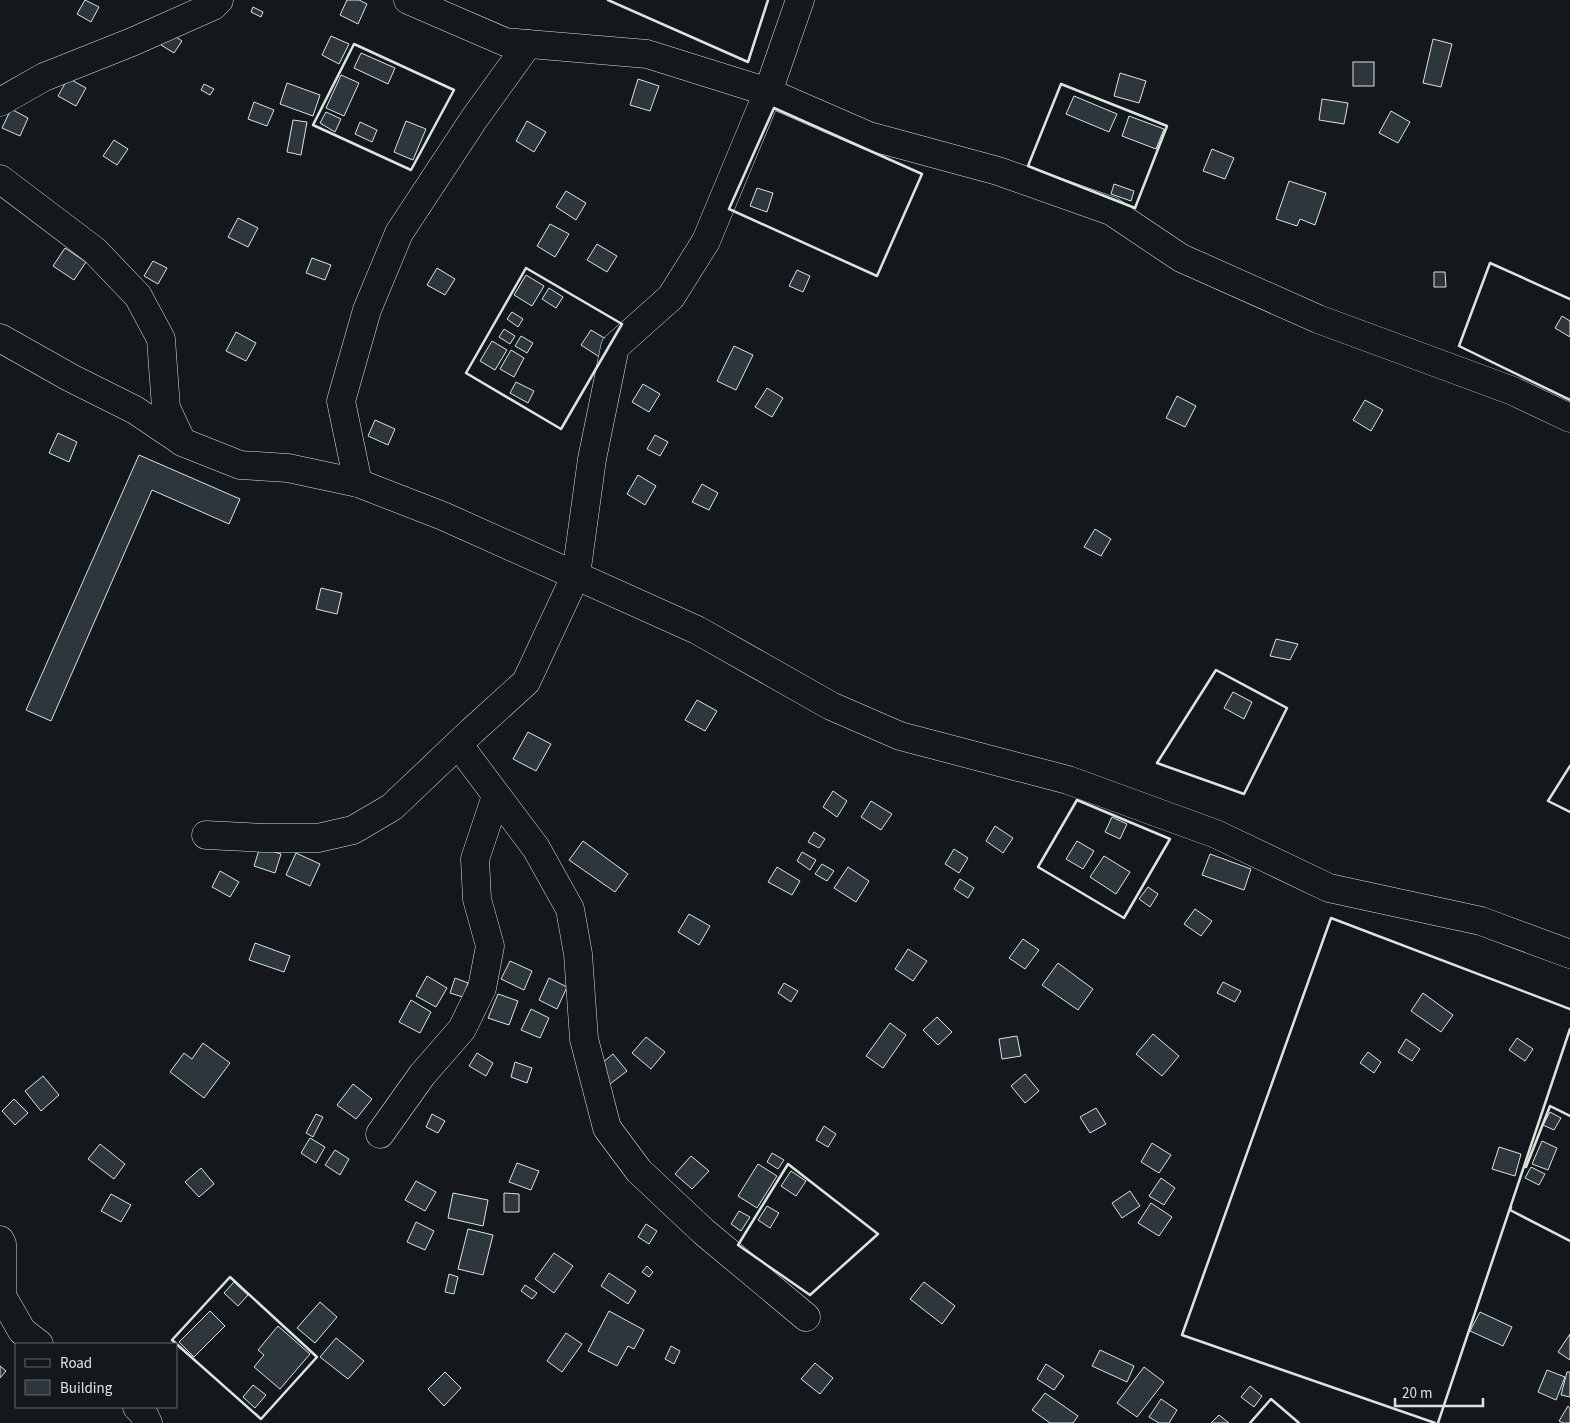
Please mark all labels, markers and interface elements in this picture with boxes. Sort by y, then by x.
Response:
legend [15,1343,178,1408]
text: Road [60,1353,92,1374]
scale bar [1395,1376,1482,1408]
text: Building [60,1378,113,1399]
text: 20 m [1402,1383,1432,1404]

